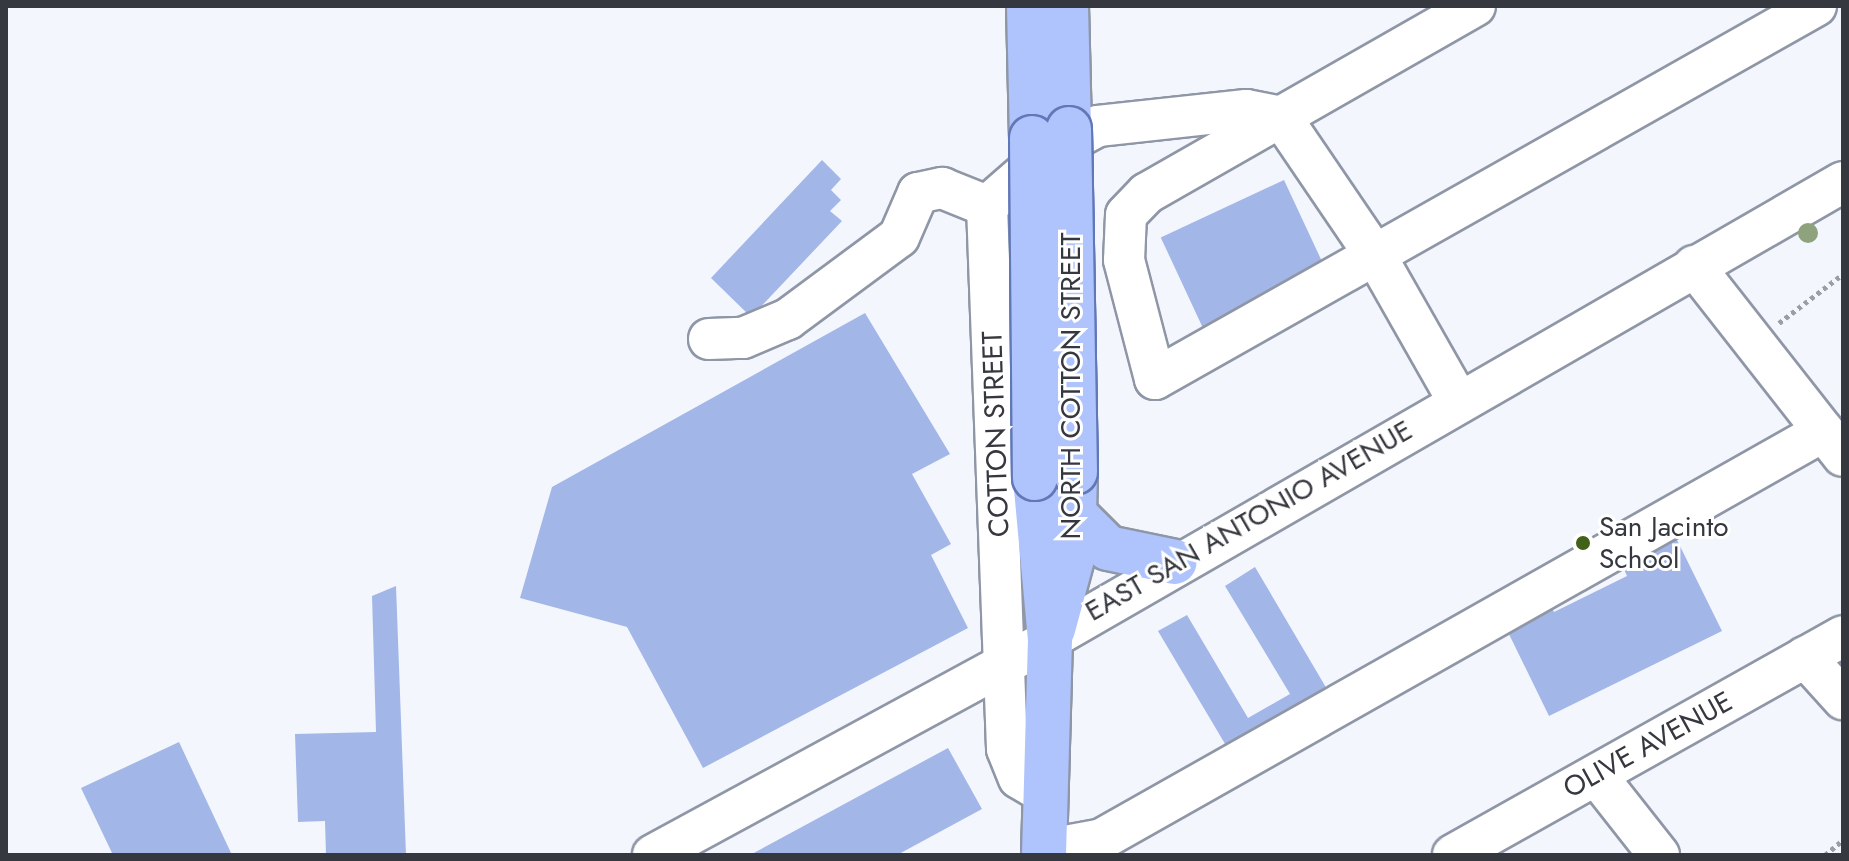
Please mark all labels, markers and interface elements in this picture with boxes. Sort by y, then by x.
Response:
street label: NORTH COTTON STREET [1054,233,1088,539]
street label: COTTON STREET [976,330,1016,538]
street label: EAST SAN ANTONIO AVENUE [1080,414,1418,628]
place label: San Jacinto School [1599,510,1728,576]
marker: San Jacinto School [1574,534,1592,552]
street label: OLIVE AVENUE [1558,685,1738,805]

